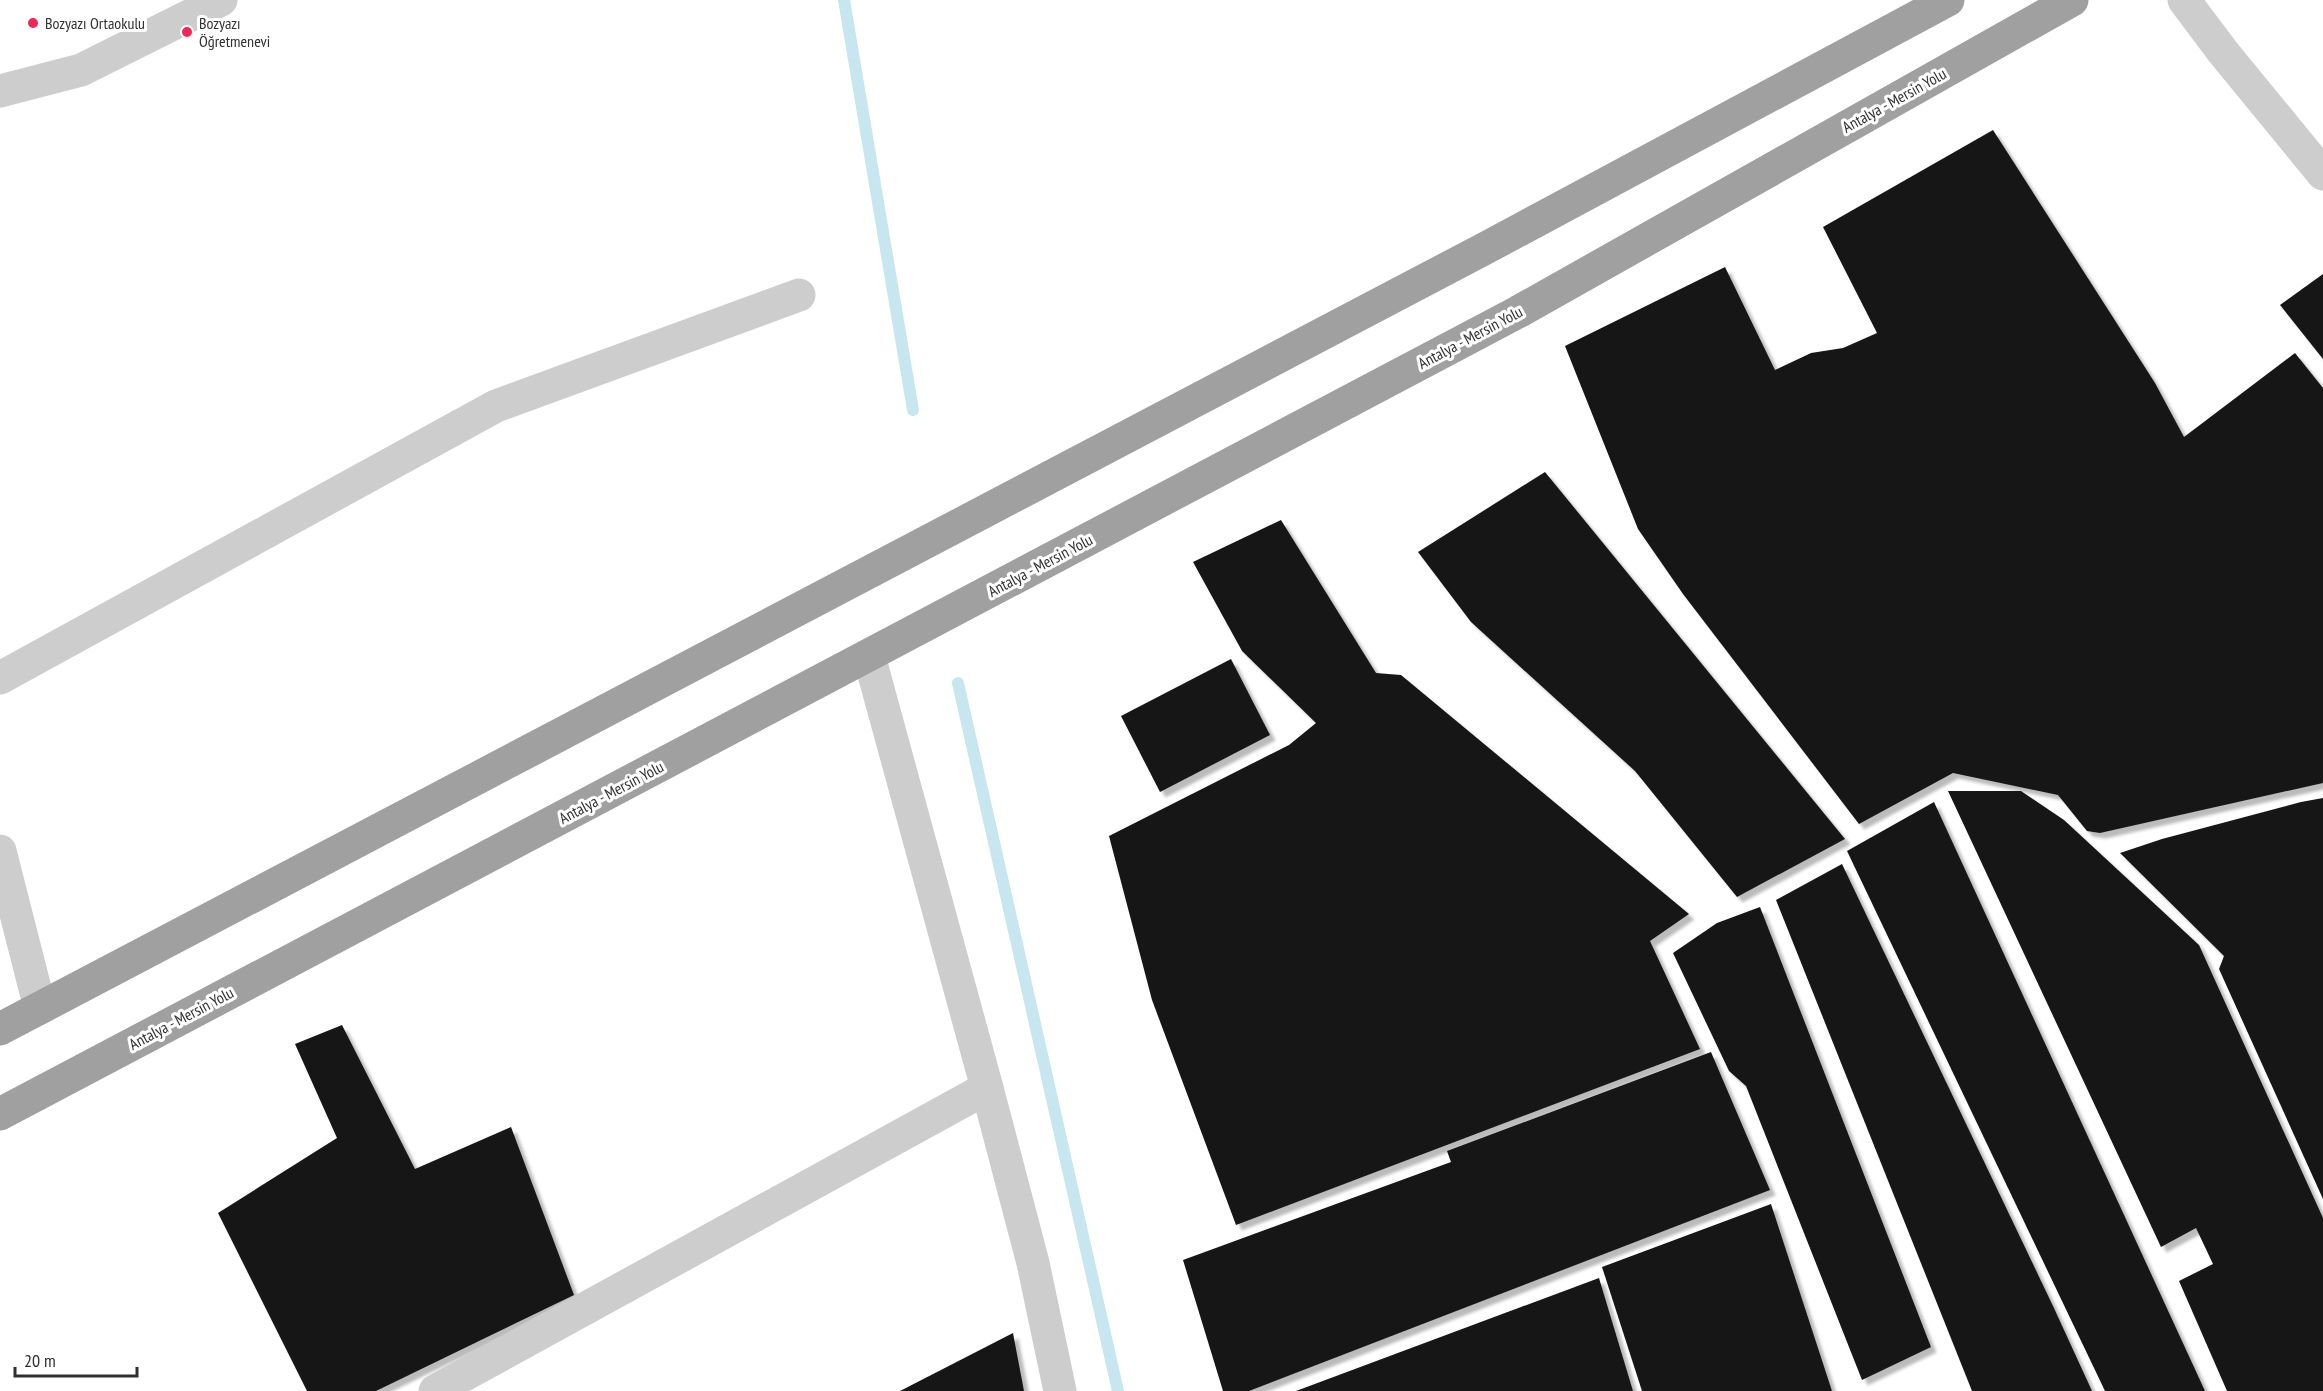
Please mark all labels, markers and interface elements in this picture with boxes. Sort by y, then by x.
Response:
place label: Bozyazı Ortaokulu [45,13,145,33]
place label: Bozyazı Öğretmenevi [199,13,270,51]
marker: Bozyazı Ortaokulu [26,16,40,30]
marker: Bozyazı Öğretmenevi [180,25,194,39]
street label: Antalya - Mersin Yolu [1839,63,1949,137]
street label: Antalya - Mersin Yolu [1414,301,1526,373]
street label: Antalya - Mersin Yolu [984,529,1096,601]
street label: Antalya - Mersin Yolu [555,756,667,828]
street label: Antalya - Mersin Yolu [125,982,237,1054]
scale bar [15,1340,136,1378]
text: 20 m [24,1349,56,1372]

